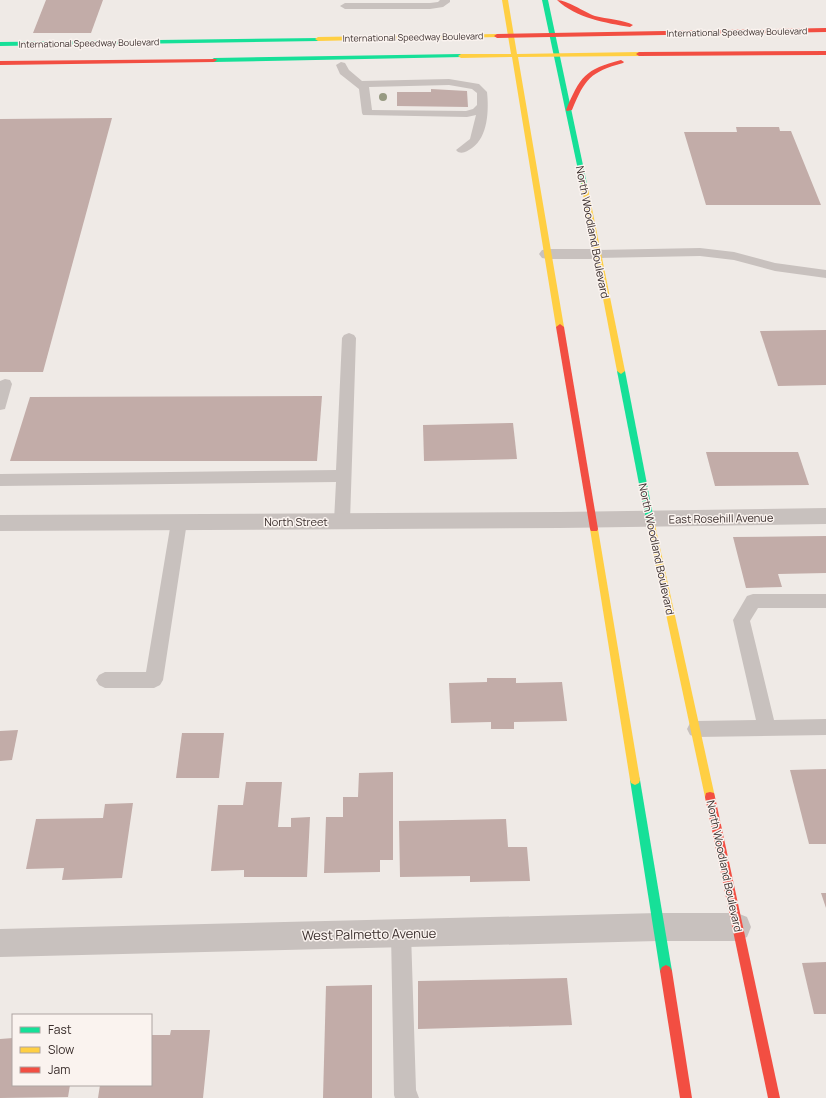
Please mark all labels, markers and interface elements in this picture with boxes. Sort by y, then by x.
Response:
street label: International Speedway Boulevard [666,24,808,40]
street label: International Speedway Boulevard [342,29,484,45]
street label: International Speedway Boulevard [18,35,160,51]
street label: North Woodland Boulevard [573,165,613,299]
street label: North Woodland Boulevard [636,482,678,616]
street label: East Rosehill Avenue [669,510,774,526]
street label: North Street [264,514,328,529]
street label: North Woodland Boulevard [704,799,746,933]
street label: West Palmetto Avenue [302,924,437,944]
legend [12,1014,152,1086]
text: Fast [48,1021,72,1038]
text: Slow [48,1041,74,1058]
text: Jam [48,1061,70,1078]

